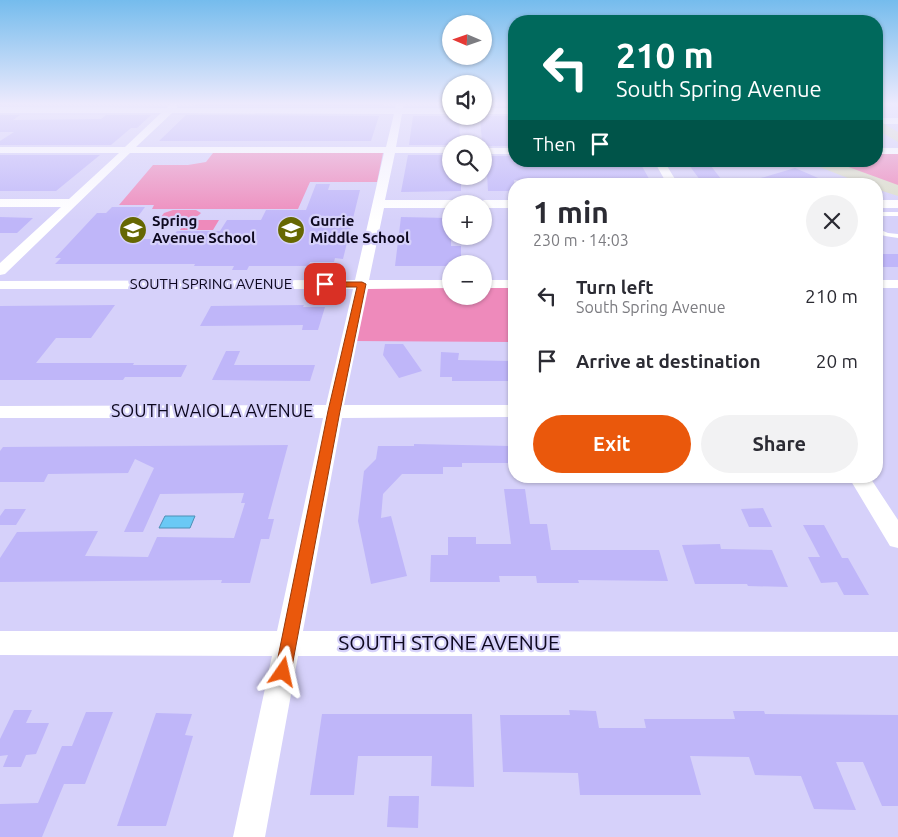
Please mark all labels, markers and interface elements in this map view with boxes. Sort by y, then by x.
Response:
north arrow [442,15,492,65]
map controls [442,15,492,305]
icon: left [533,35,598,100]
text: 210 m [616,35,714,75]
button: sound [442,75,492,125]
text: South Spring Avenue [616,76,822,101]
icon: arrive [586,130,614,158]
text: Then [533,133,576,155]
button: search [442,135,492,185]
button: + [442,195,492,245]
text: 1 min [533,195,609,229]
button: close [806,195,858,247]
place label: Spring Avenue School [152,212,256,246]
place label: Gurrie Middle School [310,212,410,246]
school or university icon: Spring Avenue School [118,215,148,245]
school or university icon: Gurrie Middle School [276,215,306,245]
text: 230 m · 14:03 [533,231,629,249]
button: − [442,255,492,305]
pin [304,263,346,305]
icon: arrive [311,270,339,298]
street label: SOUTH SPRING AVENUE [130,275,292,292]
text: Turn left [576,276,654,298]
icon: left [533,282,561,310]
text: 210 m [805,285,858,307]
text: South Spring Avenue [576,298,726,316]
icon: arrive [533,347,561,375]
text: Arrive at destination [576,350,761,372]
text: 20 m [816,350,858,372]
street label: SOUTH WAIOLA AVENUE [111,400,313,420]
button: Exit [533,415,691,473]
button: Share [701,415,858,473]
street label: SOUTH STONE AVENUE [338,630,560,654]
position arrow [256,645,308,697]

